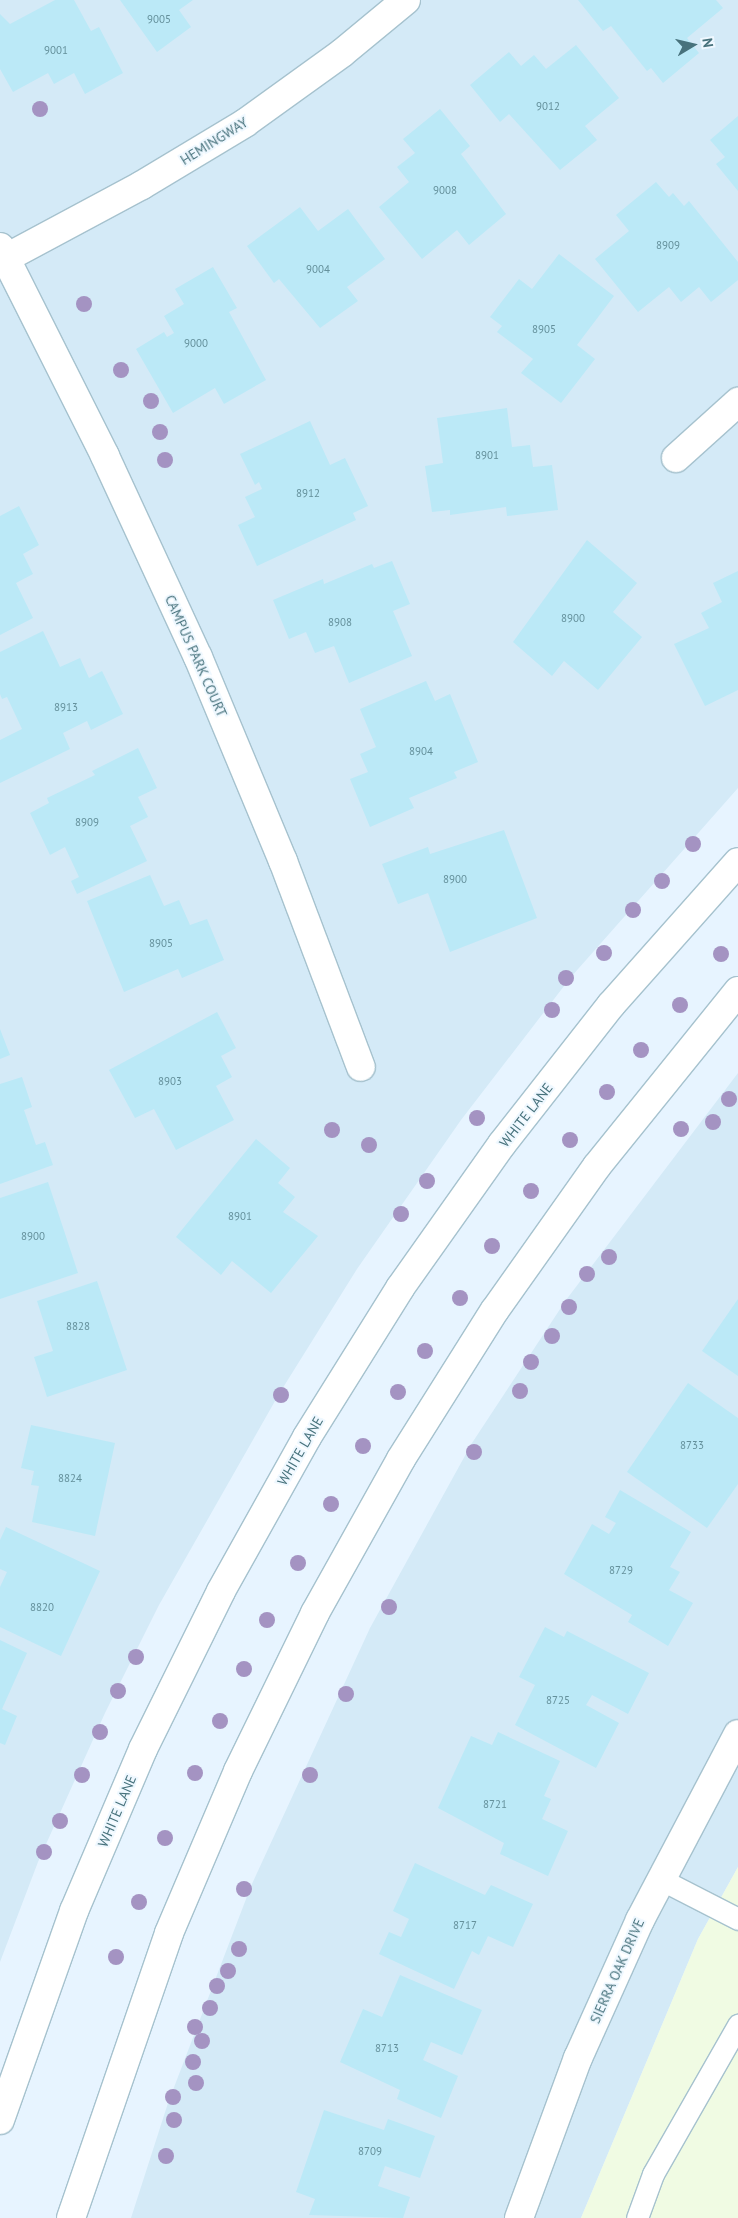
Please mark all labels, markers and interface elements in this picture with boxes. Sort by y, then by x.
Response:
house number: 9005 [147,12,171,26]
north arrow [668,20,718,70]
text: N [698,37,717,49]
house number: 9001 [44,43,68,57]
house number: 9012 [536,99,560,113]
street label: HEMINGWAY [177,114,251,168]
house number: 9008 [433,183,457,197]
house number: 8909 [656,238,680,252]
house number: 9004 [306,262,330,276]
house number: 8905 [532,322,556,336]
house number: 9000 [184,336,208,350]
house number: 8901 [475,448,499,462]
house number: 8912 [296,486,320,500]
street label: CAMPUS PARK COURT [161,592,231,720]
house number: 8900 [561,611,585,625]
house number: 8908 [328,615,352,629]
house number: 8913 [54,700,78,714]
house number: 8904 [409,744,433,758]
house number: 8909 [75,815,99,829]
house number: 8900 [443,872,467,886]
house number: 8905 [149,936,173,950]
house number: 8903 [158,1074,182,1088]
street label: WHITE LANE [496,1080,556,1150]
house number: 8901 [228,1209,252,1223]
house number: 8900 [21,1229,45,1243]
house number: 8828 [66,1319,90,1333]
street label: WHITE LANE [274,1414,326,1488]
house number: 8733 [680,1438,704,1452]
house number: 8824 [58,1471,82,1485]
house number: 8729 [609,1563,633,1577]
house number: 8820 [30,1600,54,1614]
house number: 8725 [546,1693,570,1707]
street label: WHITE LANE [94,1772,140,1850]
house number: 8721 [483,1797,507,1811]
street label: SIERRA OAK DRIVE [586,1916,648,2026]
house number: 8717 [453,1918,477,1932]
house number: 8713 [375,2041,399,2055]
house number: 8709 [358,2144,382,2158]

